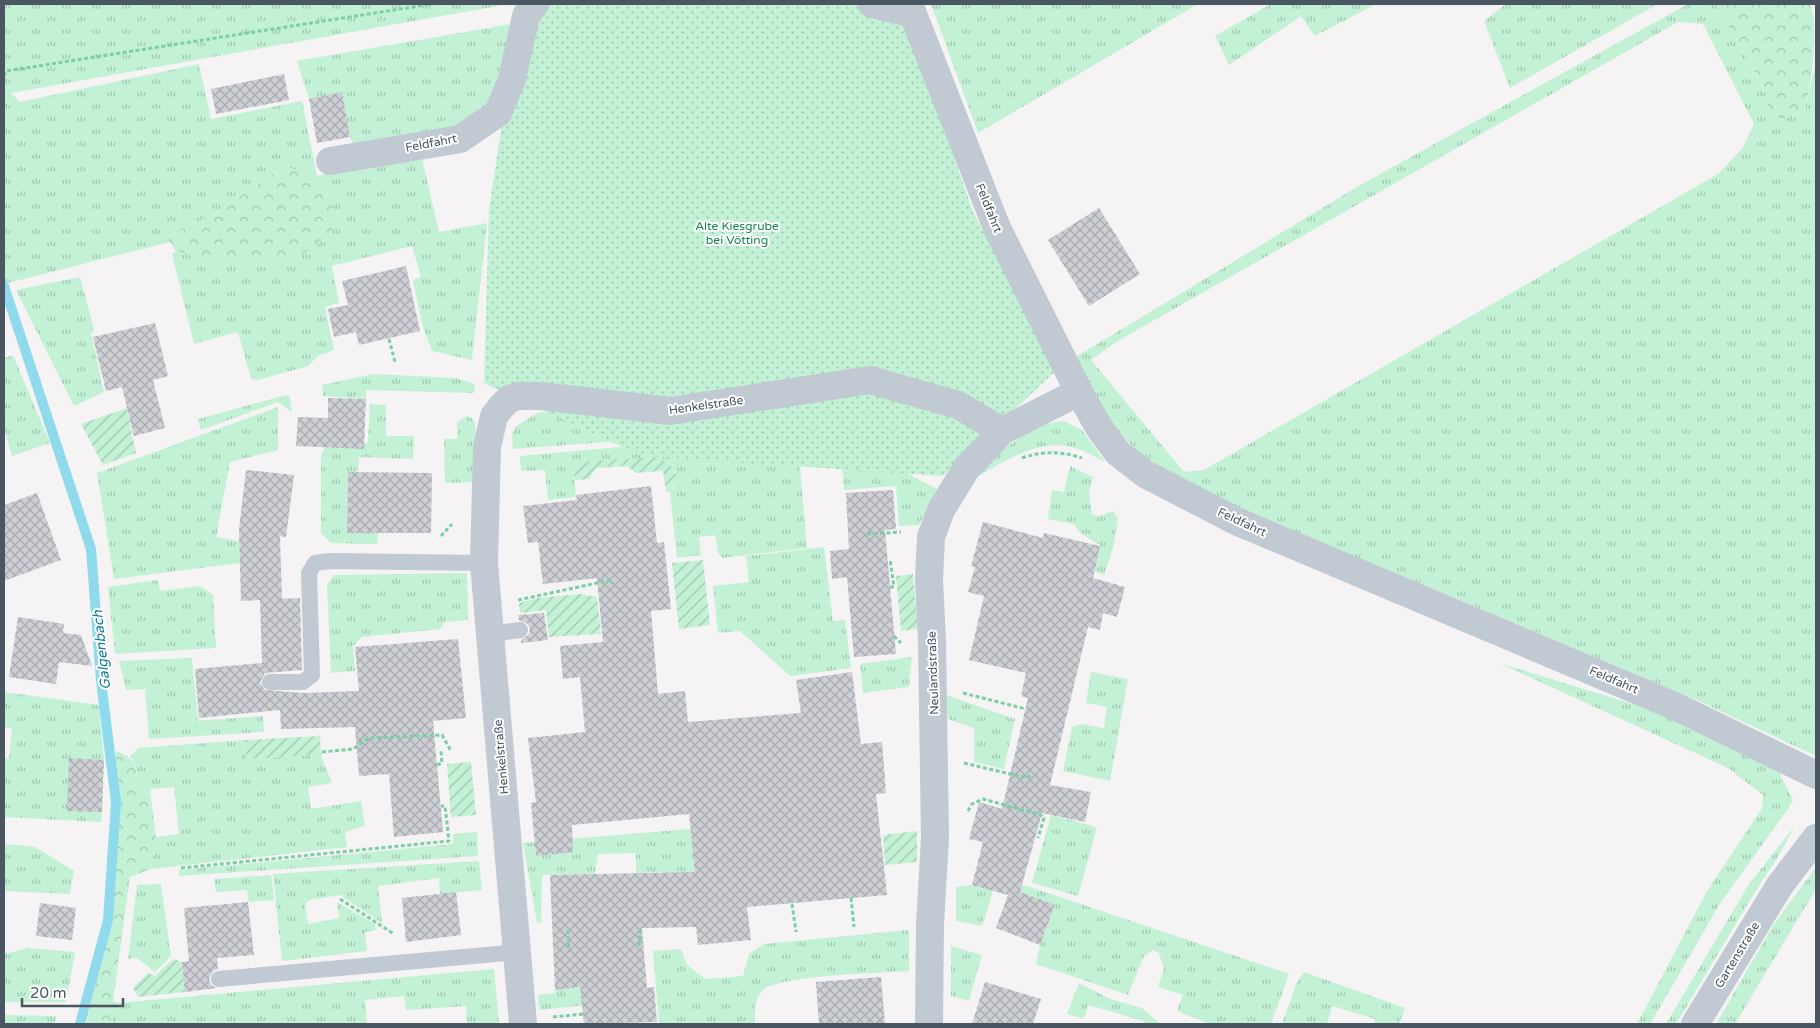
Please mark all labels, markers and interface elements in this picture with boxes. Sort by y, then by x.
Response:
street label: Feldfahrt [404,131,458,155]
street label: Feldfahrt [973,181,1005,235]
park label: Alte Kiesgrube bei Vötting [695,219,779,247]
street label: Henkelstraße [668,393,744,417]
street label: Feldfahrt [1216,505,1269,539]
water label: Galgenbach [89,609,114,691]
street label: Neulandstraße [925,631,941,715]
street label: Feldfahrt [1587,663,1641,697]
street label: Henkelstraße [491,719,511,795]
street label: Gartenstraße [1712,919,1762,991]
scale bar [22,976,124,1008]
text: 20 m [30,984,67,1002]

